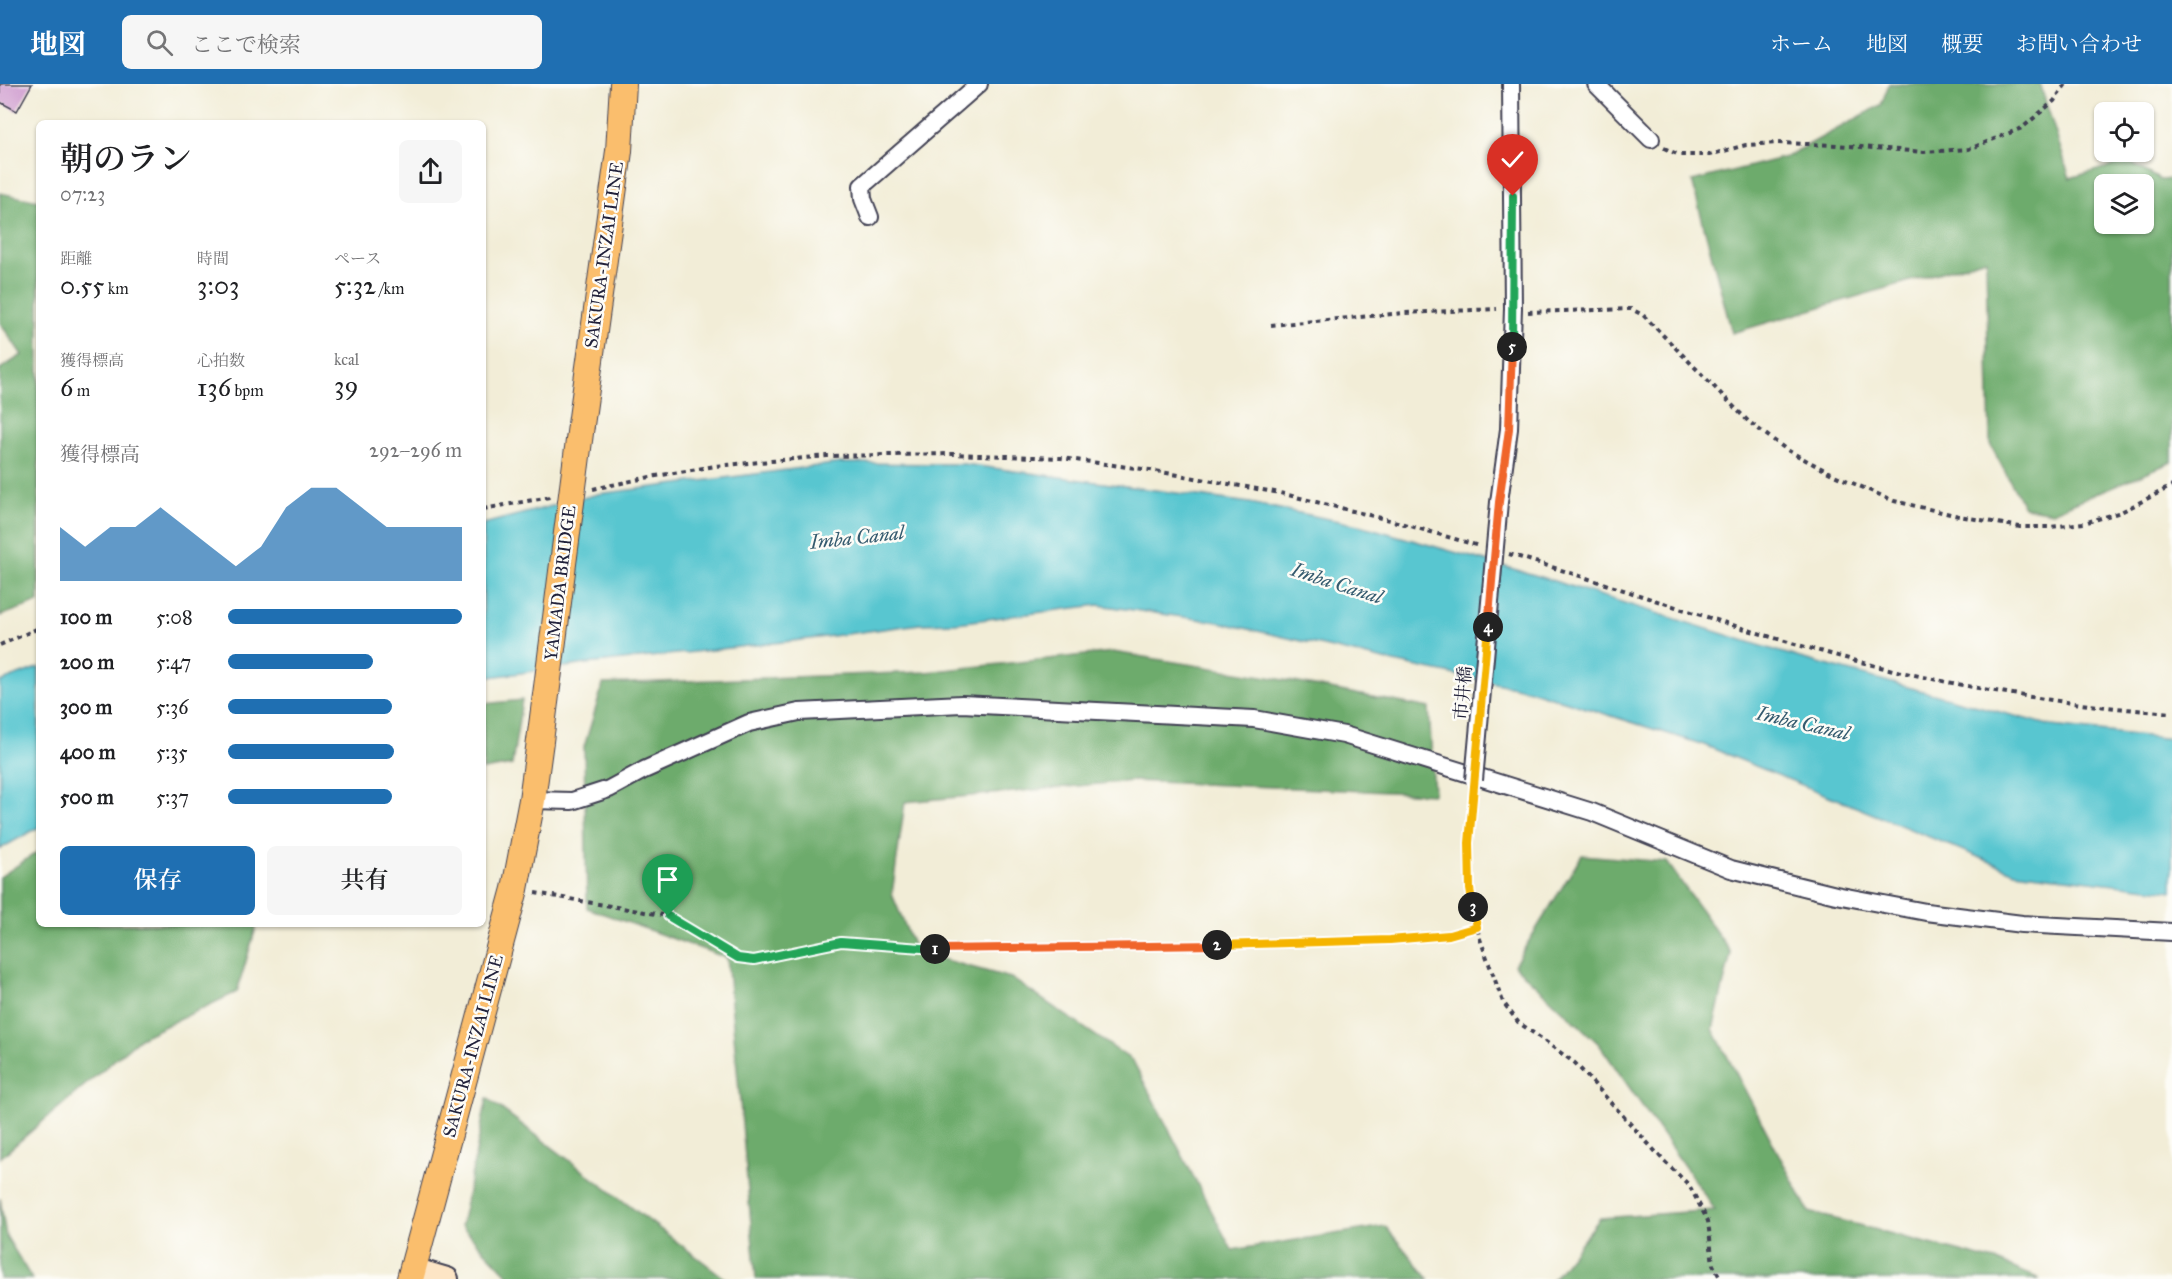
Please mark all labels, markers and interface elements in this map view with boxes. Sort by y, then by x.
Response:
search box [122,15,542,69]
icon: search [143,26,176,59]
text: 地図 [30,27,86,62]
text: ここで検索 [191,31,301,58]
text: ホーム [1770,31,1833,57]
text: 地図 [1866,31,1908,57]
text: 概要 [1941,31,1983,57]
text: お問い合わせ [2016,31,2142,57]
map controls [2094,102,2154,234]
button: locate [2094,102,2154,162]
pin [1487,134,1538,196]
text: 朝のラン [60,139,192,179]
button: share [399,140,462,203]
icon: check [1496,143,1529,176]
street label: SAKURA-INZAI LINE [580,160,628,350]
button: layers [2094,174,2154,234]
text: 07:23 [60,182,105,206]
text: 距離 [60,249,92,268]
text: 時間 [197,249,229,268]
text: ペース [334,249,381,268]
text: 0.55 [60,269,104,301]
text: 3:03 [197,269,239,301]
text: 5:32 [334,269,376,301]
text: km [104,279,129,298]
text: /km [376,279,404,298]
pin: 5 [1497,332,1527,362]
text: 5 [1508,337,1516,356]
text: kcal [334,350,359,369]
text: 獲得標高 [60,351,124,370]
text: 心拍数 [197,351,245,370]
text: 39 [334,369,358,401]
text: 6 [60,371,73,403]
text: 136 [197,371,231,403]
text: m [73,381,90,400]
text: bpm [231,381,264,400]
text: 292–296 m [369,438,462,462]
text: 獲得標高 [60,442,140,466]
street label: YAMADA BRIDGE [540,504,580,662]
water label: Imba Canal [808,520,907,554]
water label: Imba Canal [1288,557,1387,609]
text: 100 m [60,605,112,629]
text: 5:08 [156,605,193,629]
pin: 4 [1473,612,1503,642]
text: 4 [1484,617,1492,636]
text: 200 m [60,650,114,674]
text: 5:47 [156,650,191,674]
street label: 市井橋 [1450,665,1476,721]
text: 300 m [60,695,112,719]
text: 5:36 [156,695,189,719]
water label: Imba Canal [1753,700,1853,746]
text: 400 m [60,740,116,764]
text: 5:35 [156,740,188,764]
text: 500 m [60,785,114,809]
text: 5:37 [156,785,189,809]
button: 保存 [60,846,255,915]
button: 共有 [267,846,462,915]
pin [642,854,693,916]
icon: arrive [651,863,684,896]
pin: 3 [1458,892,1488,922]
text: 3 [1470,897,1476,916]
pin: 2 [1202,930,1232,960]
pin: 1 [920,934,950,964]
text: 2 [1213,935,1221,954]
text: 1 [932,939,938,958]
street label: SAKURA-INZAI LINE [438,952,508,1140]

